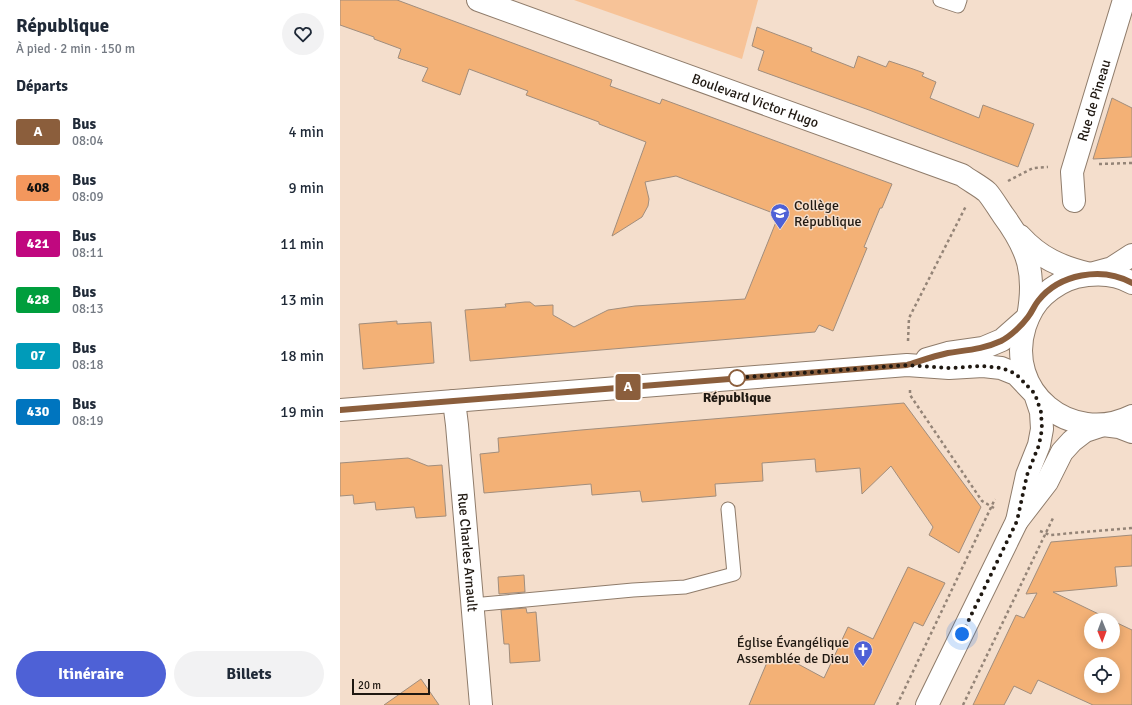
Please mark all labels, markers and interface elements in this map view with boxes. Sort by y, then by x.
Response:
button: heart [282,13,324,55]
text: République [16,14,109,38]
text: À pied · 2 min · 150 m [16,41,135,57]
street label: Rue de Pineau [1073,57,1114,143]
street label: Boulevard Victor Hugo [690,70,821,131]
text: Départs [16,77,68,95]
text: Bus [72,115,96,133]
text: A [34,123,42,140]
text: 4 min [288,123,324,141]
text: 08:04 [72,133,104,149]
text: Bus [72,171,96,189]
text: 408 [27,179,49,196]
text: 9 min [288,179,324,197]
text: 08:09 [72,189,104,205]
place label: Collège République [794,197,862,230]
school or university icon: Collège République [769,202,791,230]
text: Bus [72,227,96,245]
text: 421 [27,235,49,252]
text: 11 min [280,235,324,253]
text: 08:11 [72,245,104,261]
text: Bus [72,283,96,301]
text: 428 [27,291,49,308]
text: 13 min [280,291,324,309]
text: 08:13 [72,301,104,317]
text: Bus [72,339,96,357]
text: 07 [30,347,46,364]
text: 18 min [280,347,324,365]
text: 08:18 [72,357,104,373]
marker: République [728,369,746,387]
line badge: A [615,374,641,400]
text: A [624,378,632,395]
place label: République [703,389,771,406]
text: Bus [72,395,96,413]
text: 430 [27,403,49,420]
text: 19 min [280,403,324,421]
text: 08:19 [72,413,104,429]
street label: Rue Charles Arnault [454,492,481,613]
north arrow [1084,613,1120,649]
map controls [1084,613,1120,693]
your location [952,624,972,644]
place label: Église Évangélique Assemblée de Dieu [737,634,849,667]
church icon: Église Évangélique Assemblée de Dieu [852,639,874,667]
button: Itinéraire [16,651,166,697]
button: Billets [174,651,324,697]
button: locate [1084,657,1120,693]
scale bar [352,677,430,696]
text: 20 m [358,679,381,692]

